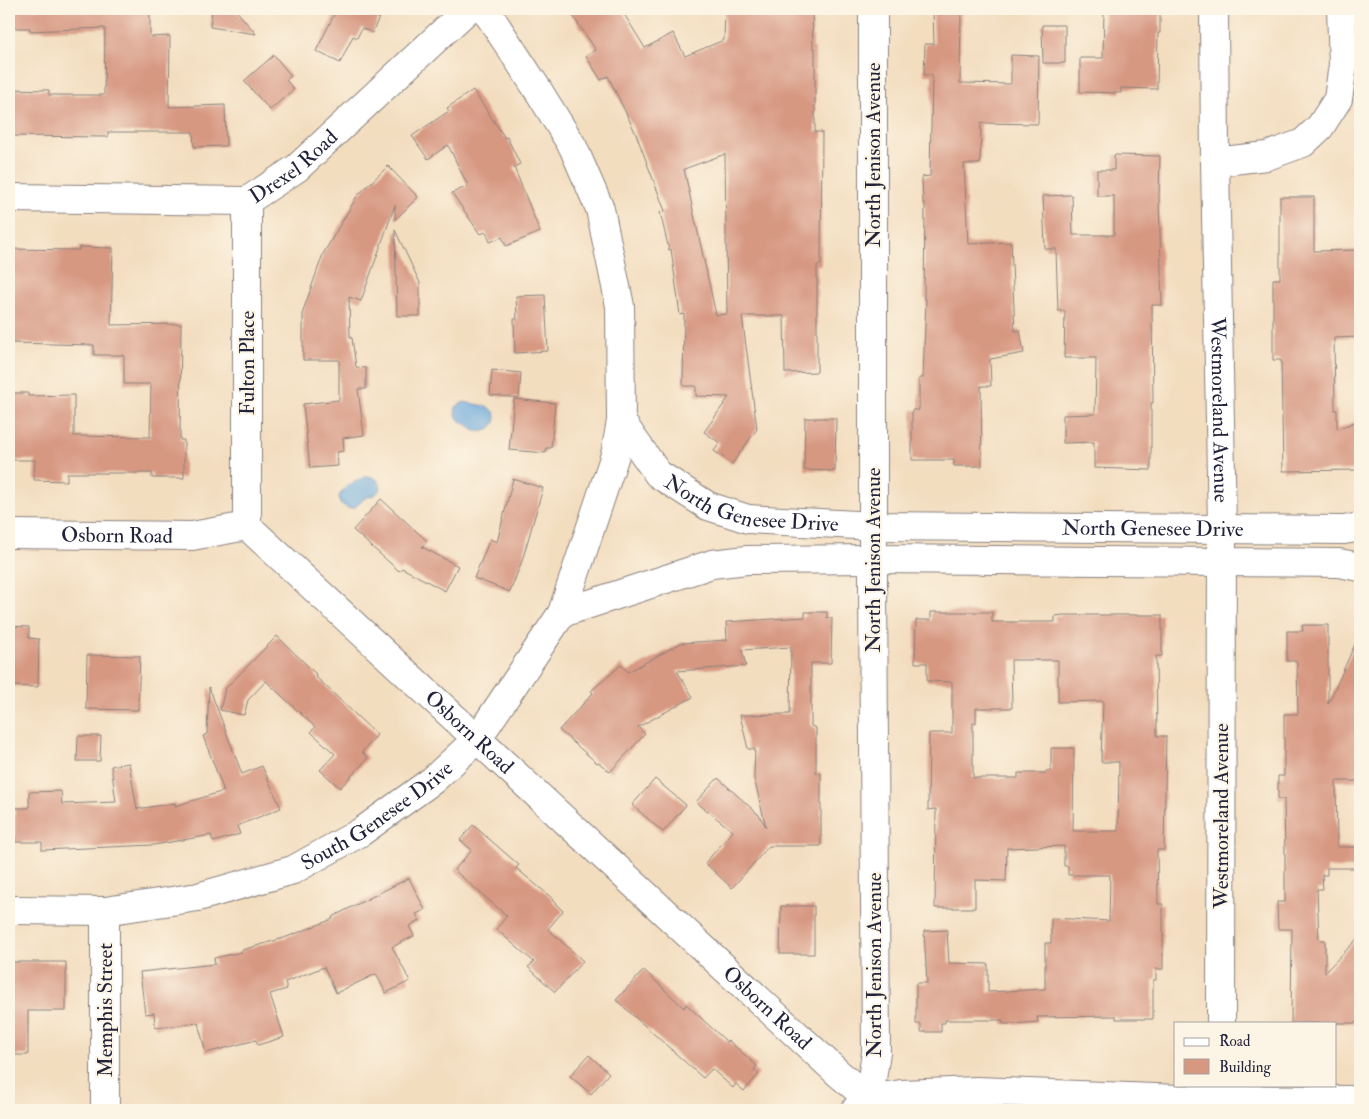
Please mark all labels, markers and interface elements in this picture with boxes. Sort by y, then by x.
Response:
street label: North Jenison Avenue [860,62,887,248]
street label: Drexel Road [244,123,344,210]
street label: Fulton Place [234,311,261,415]
street label: Westmoreland Avenue [1204,316,1235,503]
street label: North Jenison Avenue [860,467,887,653]
street label: North Genesee Drive [659,469,840,538]
street label: North Genesee Drive [1062,515,1244,543]
street label: Osborn Road [61,522,174,550]
street label: Osborn Road [419,684,520,781]
street label: Westmoreland Avenue [1208,723,1235,910]
street label: South Genesee Drive [296,755,459,877]
street label: North Jenison Avenue [861,872,888,1058]
street label: Memphis Street [92,943,119,1077]
street label: Osborn Road [717,960,818,1056]
legend [1174,1022,1336,1086]
text: Road [1219,1032,1251,1051]
text: Building [1219,1058,1271,1077]

